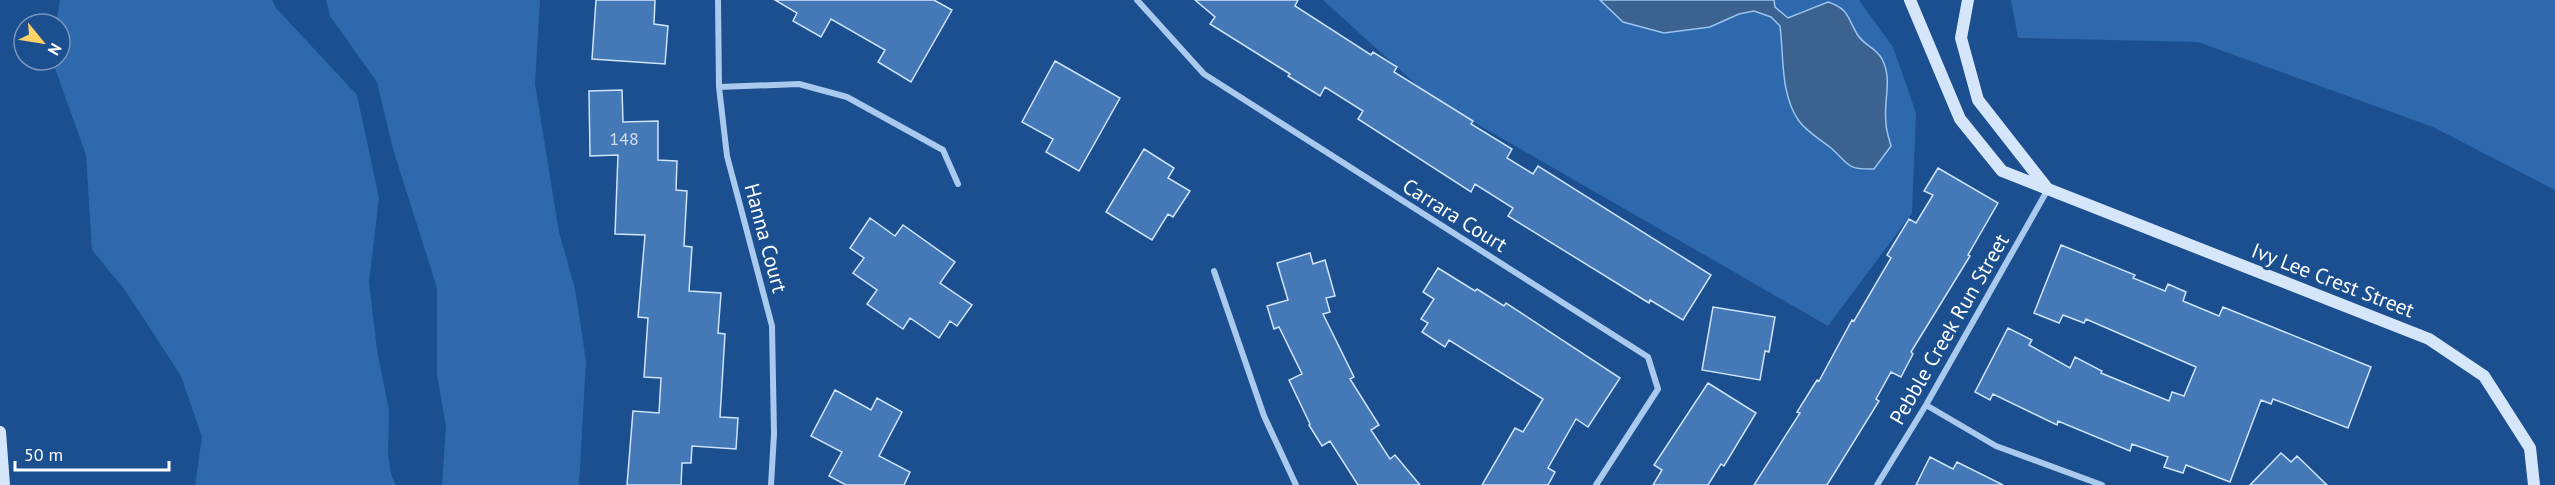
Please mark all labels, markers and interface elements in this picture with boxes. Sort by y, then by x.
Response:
north arrow [12,12,72,72]
text: N [44,40,66,59]
house number: 148 [609,127,639,150]
street label: Carrara Court [1398,172,1512,258]
street label: Hanna Court [738,180,794,296]
street label: Pebble Creek Run Street [1883,229,2015,429]
street label: Ivy Lee Crest Street [2248,237,2418,323]
scale bar [15,434,170,472]
text: 50 m [24,443,63,466]

